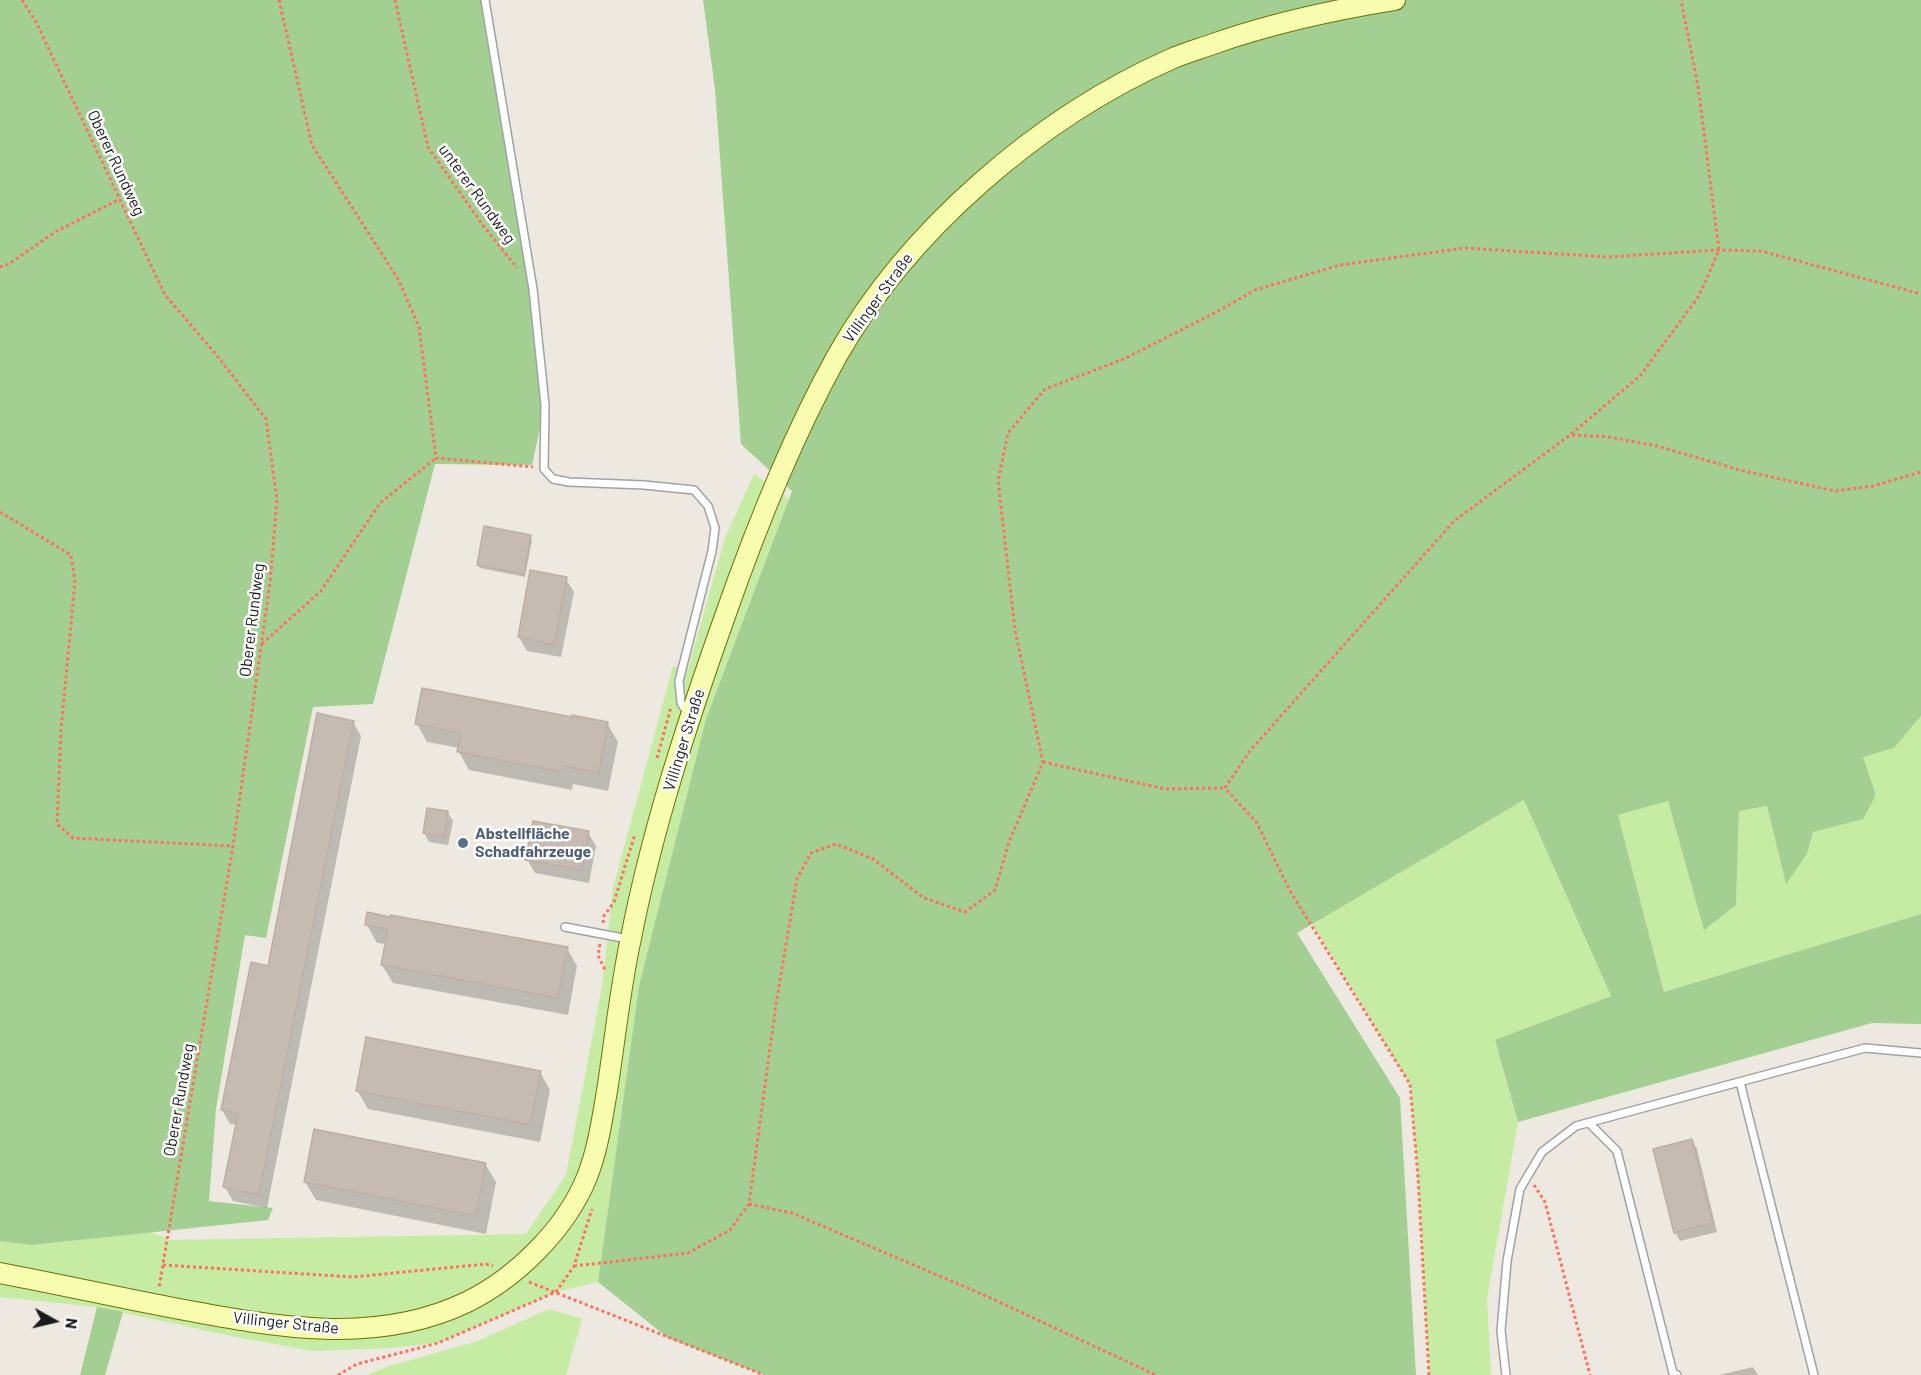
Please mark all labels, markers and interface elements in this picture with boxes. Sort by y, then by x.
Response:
street label: Oberer Rundweg [83,107,149,219]
street label: unterer Rundweg [434,140,520,248]
street label: Villinger Straße [839,249,917,347]
street label: Oberer Rundweg [236,562,268,678]
street label: Villinger Straße [659,686,709,794]
place label: Abstellfläche Schadfahrzeuge [475,824,591,862]
marker: Abstellfläche Schadfahrzeuge [456,836,470,850]
street label: Oberer Rundweg [160,1042,198,1158]
north arrow [24,1291,84,1351]
street label: Villinger Straße [232,1308,340,1338]
text: N [62,1317,82,1330]

